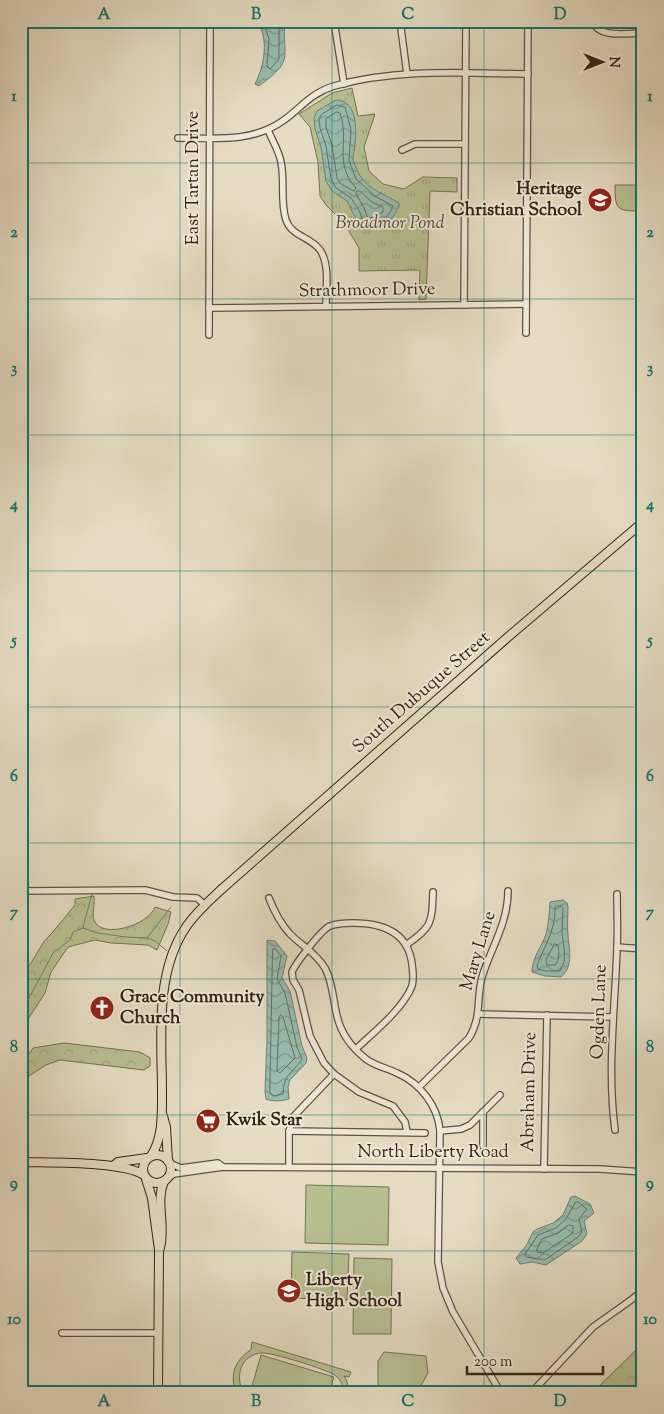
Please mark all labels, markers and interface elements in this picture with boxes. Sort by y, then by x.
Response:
text: A [98,4,111,27]
text: B [251,4,261,27]
text: C [402,4,415,27]
text: D [554,4,567,27]
north arrow [576,38,626,88]
text: N [603,56,623,68]
text: 1 [11,86,17,109]
text: 1 [647,86,653,109]
street label: East Tartan Drive [181,111,207,245]
place label: Heritage Christian School [450,177,583,224]
school or university icon: Heritage Christian School [587,187,613,213]
park label: Broadmor Pond [335,211,445,237]
text: 2 [10,222,18,245]
text: 2 [646,222,654,245]
street label: Strathmoor Drive [298,277,436,305]
text: 3 [11,358,18,381]
text: 3 [647,358,654,381]
text: 4 [9,494,18,517]
text: 4 [645,494,654,517]
street label: South Dubuque Street [347,626,497,760]
text: 5 [9,630,17,653]
text: 5 [645,630,653,653]
text: 6 [10,766,18,789]
text: 6 [646,766,654,789]
text: 7 [10,902,19,925]
text: 7 [646,902,655,925]
street label: Mary Lane [455,908,503,994]
street label: Ogden Lane [585,964,615,1060]
place label: Grace Community Church [120,985,265,1032]
church icon: Grace Community Church [89,995,115,1021]
street label: Abraham Drive [516,1032,544,1152]
text: 8 [10,1037,18,1060]
text: 8 [646,1037,654,1060]
supermarket icon: Kwik Star [195,1108,221,1134]
place label: Kwik Star [226,1108,302,1134]
street label: North Liberty Road [357,1140,509,1166]
text: 9 [10,1173,18,1196]
text: 9 [646,1173,654,1196]
place label: Liberty High School [306,1268,403,1315]
school or university icon: Liberty High School [276,1278,302,1304]
text: 10 [7,1309,21,1332]
text: 10 [643,1309,657,1332]
scale bar [467,1344,603,1376]
text: 200 m [474,1352,513,1373]
text: A [98,1391,111,1414]
text: B [251,1391,261,1414]
text: C [402,1391,415,1414]
text: D [554,1391,567,1414]

